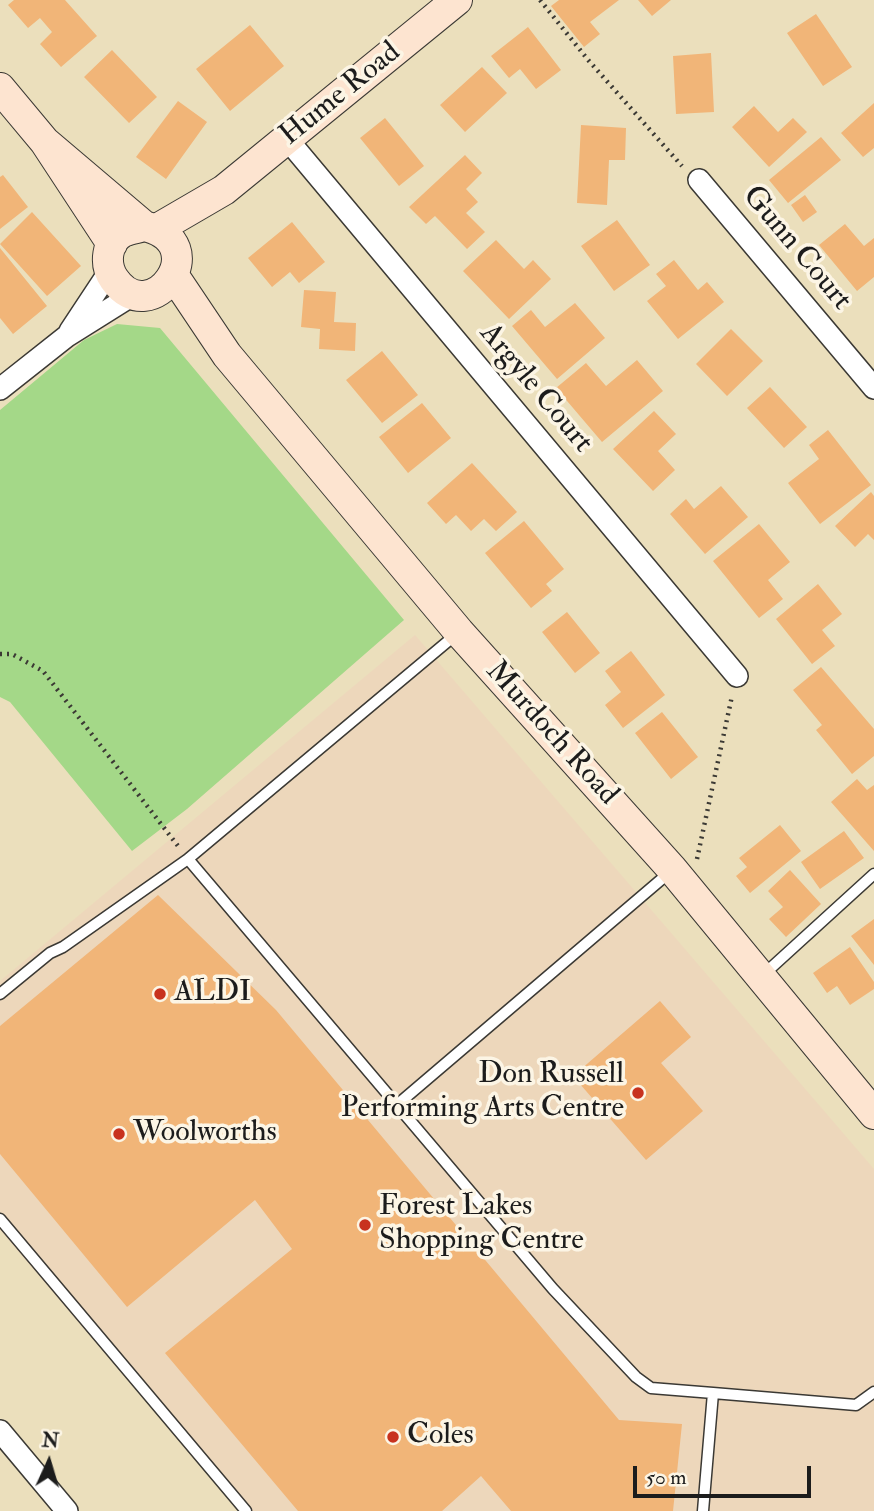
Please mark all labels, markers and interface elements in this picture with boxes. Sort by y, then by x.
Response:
street label: Hume Road [273,36,409,154]
street label: Gunn Court [734,180,858,318]
street label: Argyle Court [471,317,599,461]
street label: Murdoch Road [477,655,625,813]
place label: ALDI [174,976,251,1012]
marker: ALDI [152,986,168,1002]
place label: Don Russell Performing Arts Centre [341,1058,624,1128]
marker: Don Russell Performing Arts Centre [630,1085,646,1101]
place label: Woolworths [133,1116,277,1152]
marker: Woolworths [111,1126,127,1142]
place label: Forest Lakes Shopping Centre [379,1190,584,1260]
marker: Forest Lakes Shopping Centre [357,1217,373,1233]
place label: Coles [407,1419,474,1455]
north arrow [14,1427,84,1497]
text: N [41,1428,60,1454]
marker: Coles [385,1429,401,1445]
scale bar [636,1452,814,1496]
text: 50 m [646,1464,687,1491]

